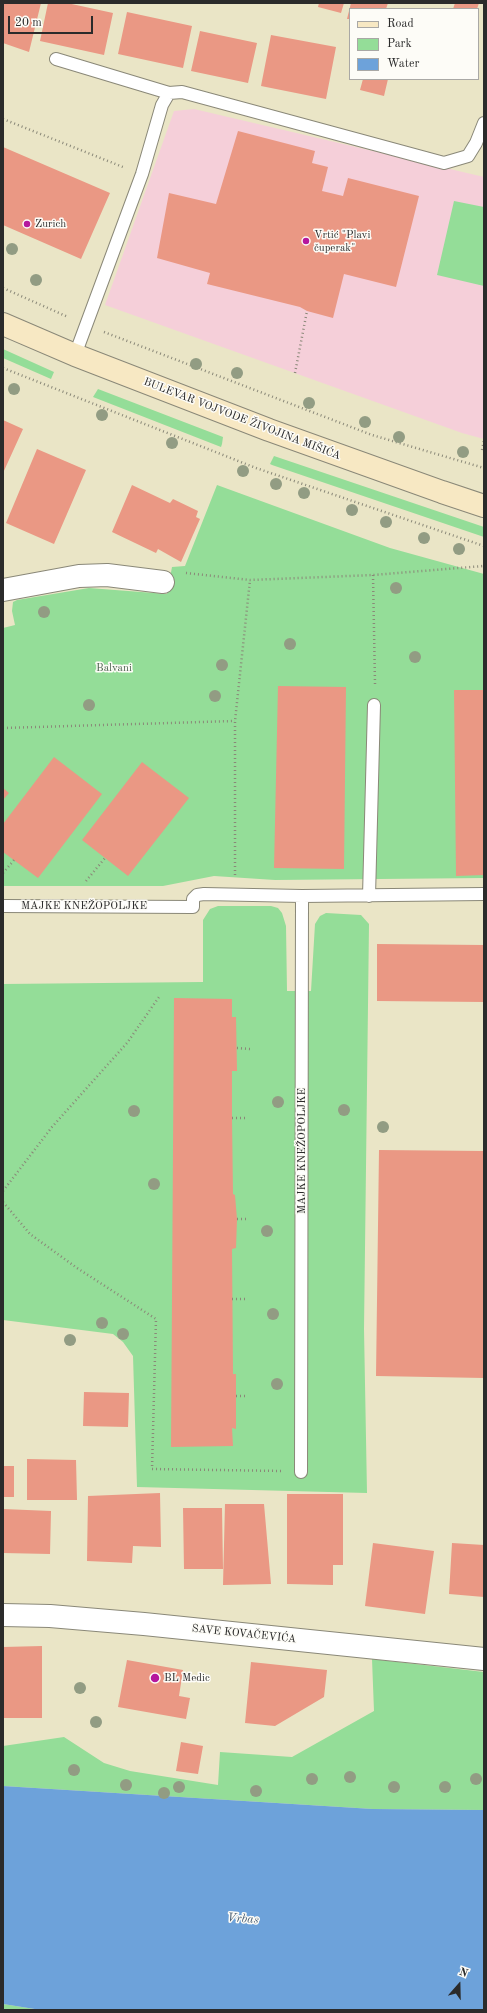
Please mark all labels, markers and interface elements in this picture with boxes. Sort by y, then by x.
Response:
scale bar [10,8,95,34]
legend [349,8,479,80]
text: 20 m [15,17,42,29]
text: Road [387,18,414,30]
text: Park [387,38,412,50]
text: Water [387,58,419,70]
place label: Zurich [35,217,66,231]
marker: Zurich [22,219,32,229]
place label: Vrtić "Plavi čuperak" [314,228,370,254]
marker: Vrtić "Plavi čuperak" [301,236,311,246]
street label: BULEVAR VOJVODE ŽIVOJINA MIŠIĆA [142,375,342,463]
park label: Balvani [96,661,132,675]
street label: MAJKE KNEŽOPOLJKE [21,899,147,913]
street label: MAJKE KNEŽOPOLJKE [295,1088,309,1214]
street label: SAVE KOVAČEVIĆA [191,1622,297,1646]
place label: BL Medic [164,1671,210,1685]
marker: BL Medic [149,1672,161,1684]
water label: Vrbas [227,1911,259,1927]
north arrow [439,1965,479,2005]
text: N [457,1967,469,1980]

